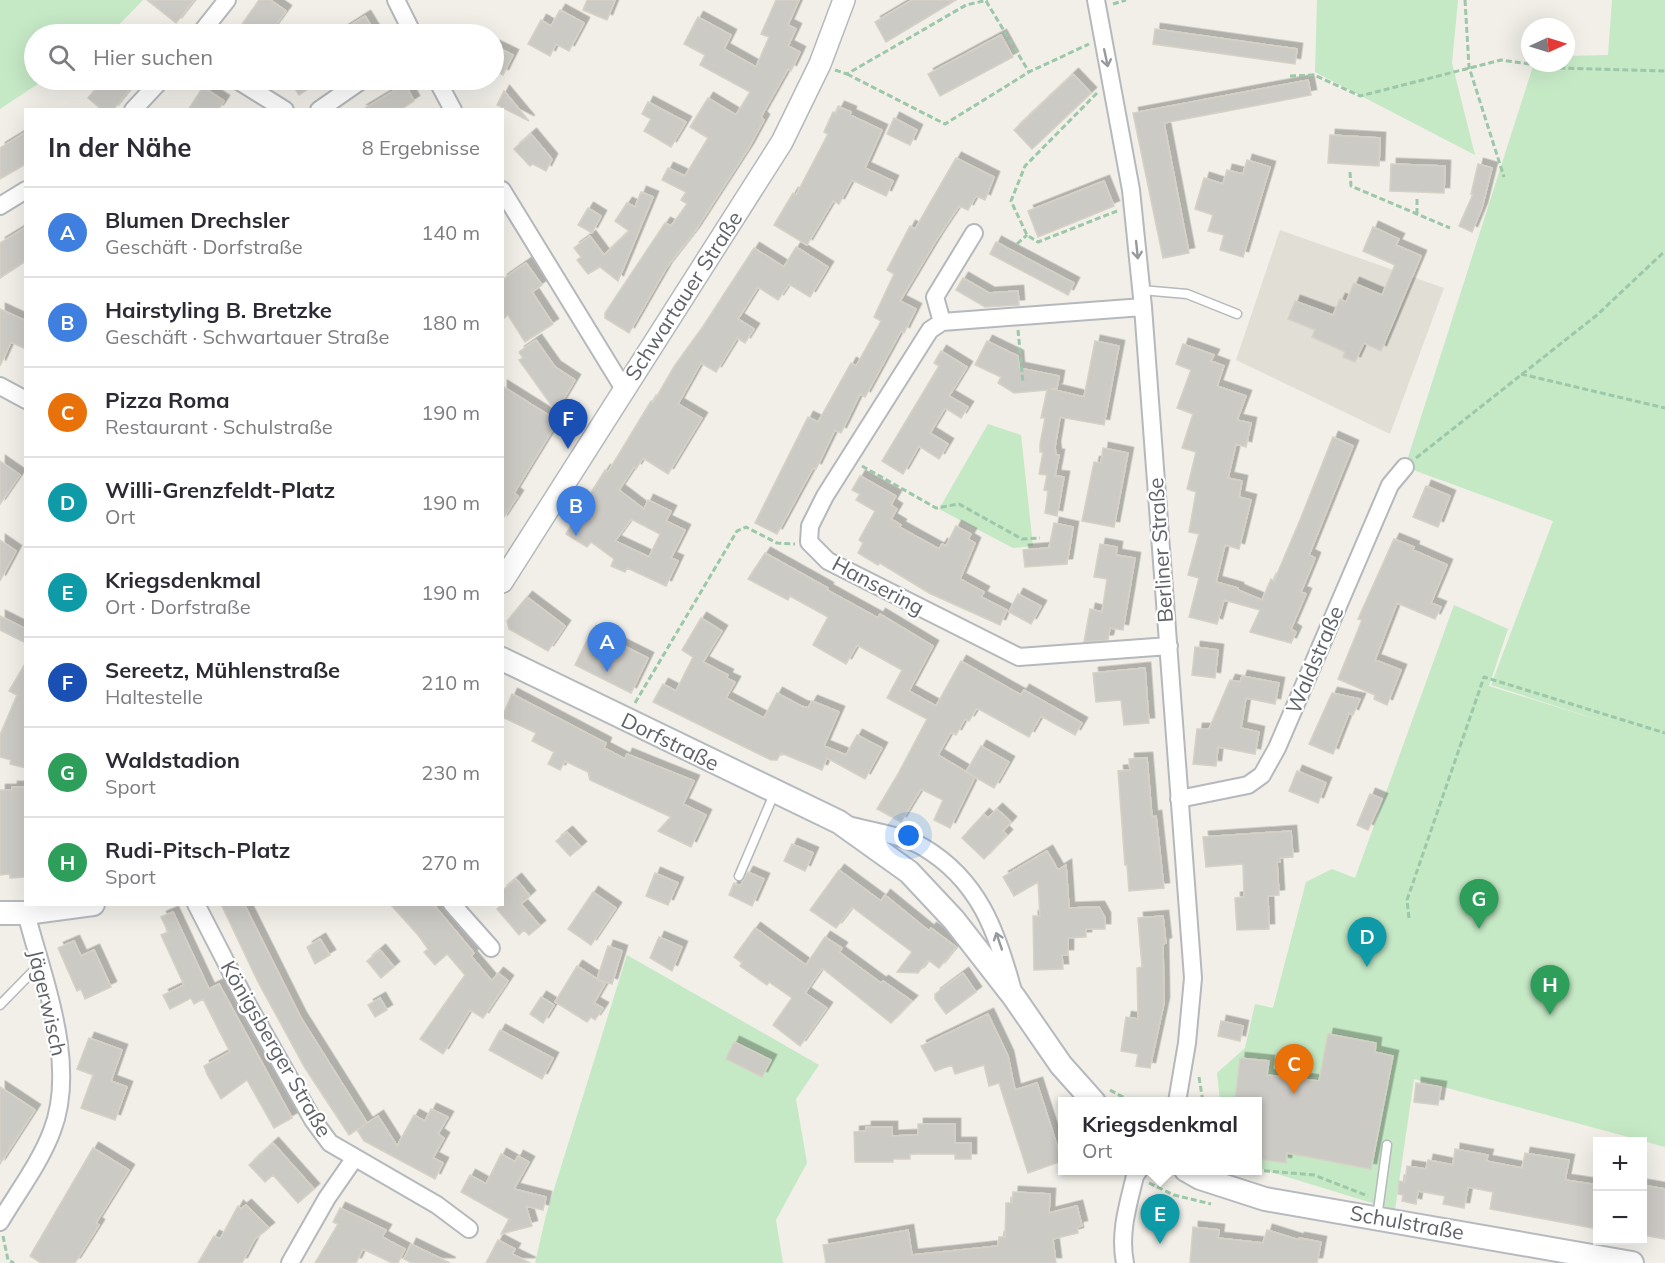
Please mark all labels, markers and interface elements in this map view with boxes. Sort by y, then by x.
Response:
north arrow [1521,18,1575,72]
search box [24,24,504,90]
icon: search [45,41,78,74]
text: Hier suchen [93,43,213,71]
one-way arrow [1101,47,1112,67]
text: In der Nähe [48,131,192,164]
text: 8 Ergebnisse [362,135,480,160]
text: Blumen Drechsler [105,206,289,234]
street label: Schwartauer Straße [619,206,748,385]
text: A [60,220,75,245]
text: 140 m [421,220,480,245]
text: Geschäft · Dorfstraße [105,234,303,259]
one-way arrow [1132,240,1143,259]
text: Hairstyling B. Bretzke [105,296,332,324]
text: B [61,310,74,335]
text: 180 m [421,310,480,335]
text: Geschäft · Schwartauer Straße [105,324,389,349]
text: Pizza Roma [105,386,230,414]
text: C [61,400,74,425]
text: 190 m [421,400,480,425]
pin: F [548,400,588,449]
text: Restaurant · Schulstraße [105,414,333,439]
text: Willi-Grenzfeldt-Platz [105,476,335,504]
street label: Berliner Straße [1142,477,1178,624]
pin: B [556,486,596,536]
text: D [60,490,75,515]
text: 190 m [421,490,480,515]
text: Ort [105,504,135,529]
street label: Hansering [828,550,929,620]
text: Kriegsdenkmal [105,566,261,594]
text: E [62,580,73,605]
text: 190 m [421,580,480,605]
text: Ort · Dorfstraße [105,594,251,619]
street label: Waldstraße [1280,602,1348,718]
pin: A [588,622,626,672]
text: Sereetz, Mühlenstraße [105,656,340,684]
text: F [62,670,73,695]
text: 210 m [421,670,480,695]
text: Haltestelle [105,684,203,709]
street label: Dorfstraße [617,706,723,776]
text: Waldstadion [105,746,240,774]
text: G [60,760,75,785]
text: 230 m [421,760,480,785]
text: Sport [105,774,156,799]
your location [894,821,923,850]
text: Rudi-Pitsch-Platz [105,836,290,864]
text: H [60,850,75,875]
text: 270 m [421,850,480,875]
text: Sport [105,864,156,889]
pin: G [1460,880,1498,929]
pin: D [1348,918,1386,967]
one-way arrow [992,932,1003,951]
street label: Jägerwisch [23,947,73,1058]
street label: Königsberger Straße [216,956,338,1141]
pin: H [1530,966,1570,1015]
pin: C [1274,1044,1314,1094]
popup [1058,1097,1262,1175]
text: Kriegsdenkmal [1082,1110,1238,1138]
map controls [1593,1137,1647,1245]
button: + [1593,1137,1647,1191]
text: Ort [1082,1138,1112,1163]
button: − [1593,1191,1647,1245]
pin: E [1140,1194,1180,1244]
street label: Schulstraße [1348,1199,1466,1245]

